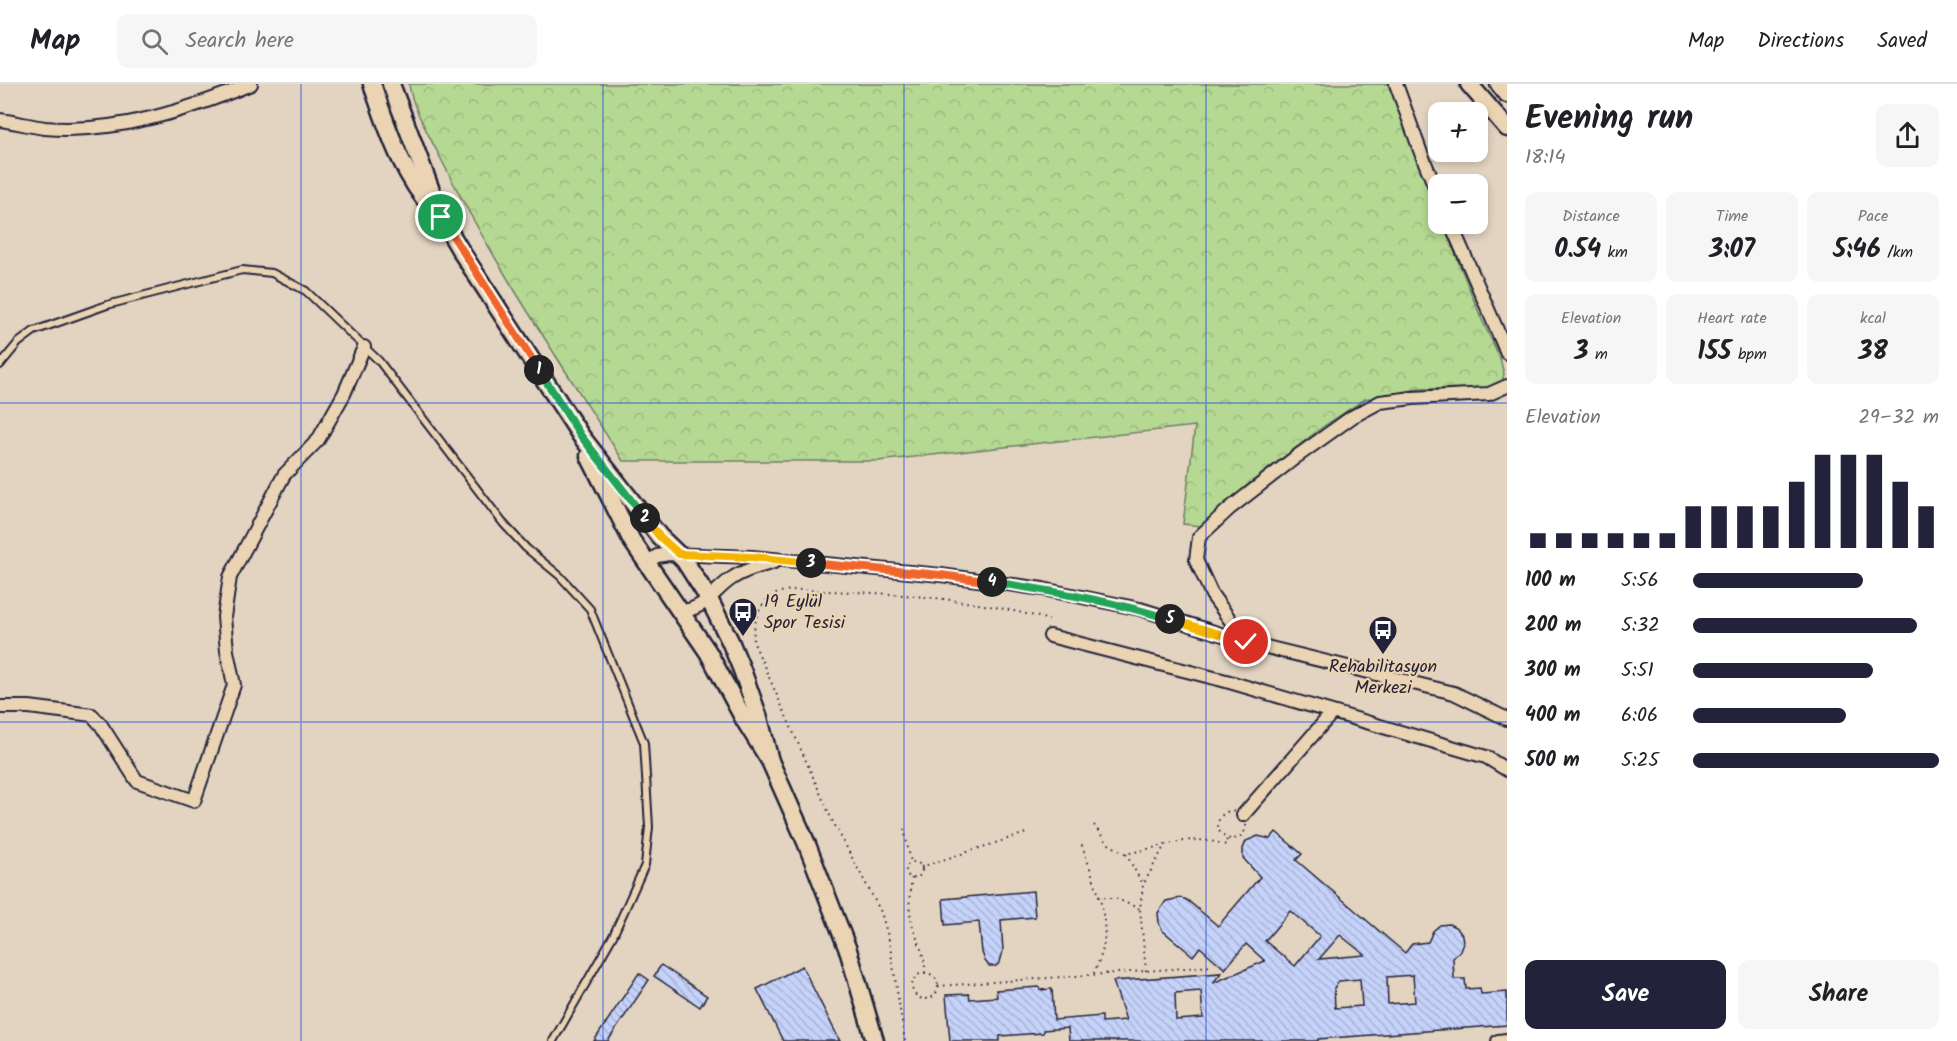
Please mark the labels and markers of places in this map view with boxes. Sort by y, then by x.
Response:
pin [415,191,466,242]
pin: 1 [524,355,554,385]
pin: 2 [630,503,660,533]
pin: 3 [796,548,826,578]
pin: 4 [977,567,1007,597]
place label: 19 Eylül Spor Tesisi [764,588,846,638]
bus stop icon: 19 Eylül Spor Tesisi [727,596,759,638]
pin: 5 [1155,604,1185,634]
bus stop icon: Rehabilitasyon Merkezi [1367,614,1399,656]
pin [1220,616,1271,667]
place label: Rehabilitasyon Merkezi [1329,653,1437,703]

